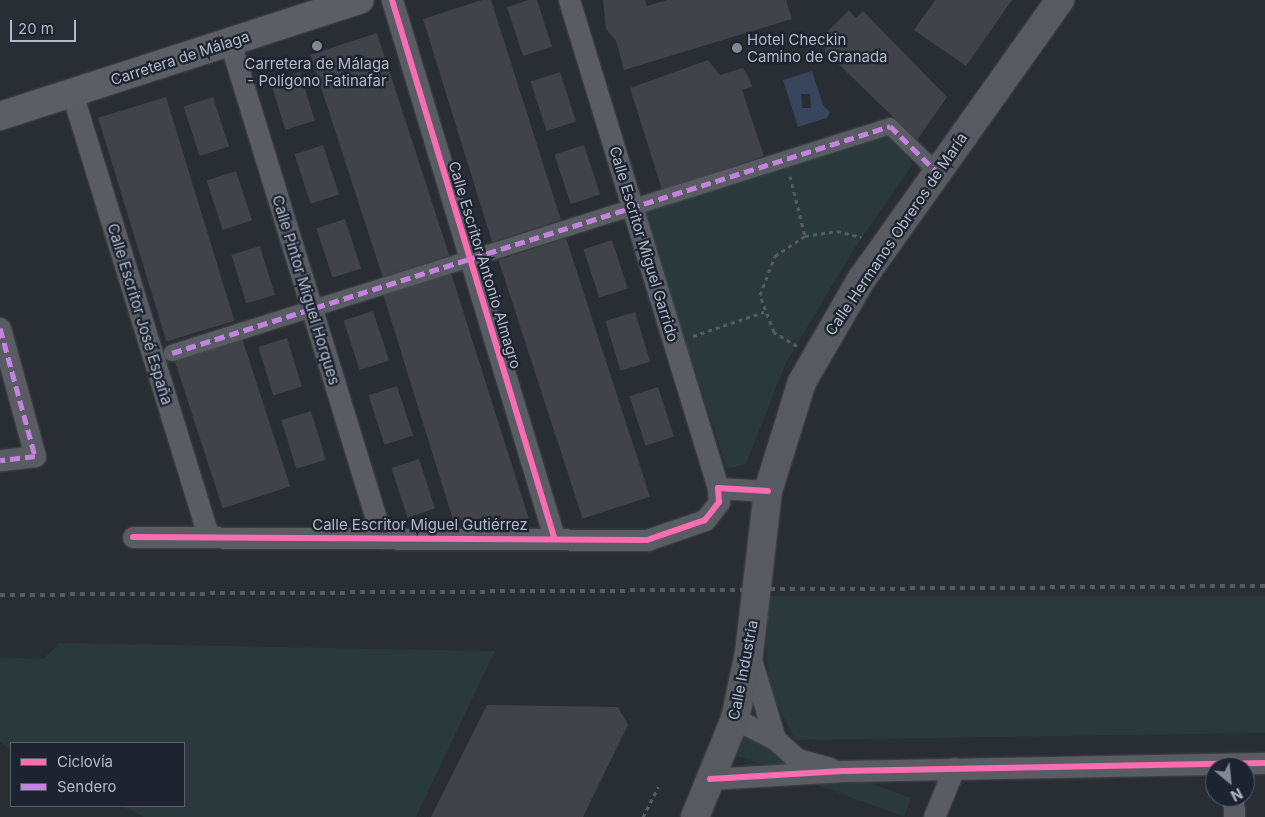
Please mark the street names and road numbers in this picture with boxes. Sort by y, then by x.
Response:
street label: Carretera de Málaga [108,27,252,89]
street label: Calle Hermanos Obreros de María [821,129,971,339]
street label: Calle Escritor Miguel Garrido [606,144,682,344]
street label: Calle Escritor Antonio Almagro [445,159,525,371]
street label: Calle Pintor Miguel Horques [269,193,343,387]
street label: Calle Escritor José España [104,221,176,407]
street label: Calle Escritor Miguel Gutiérrez [312,516,528,534]
street label: Calle Industria [724,619,762,721]

